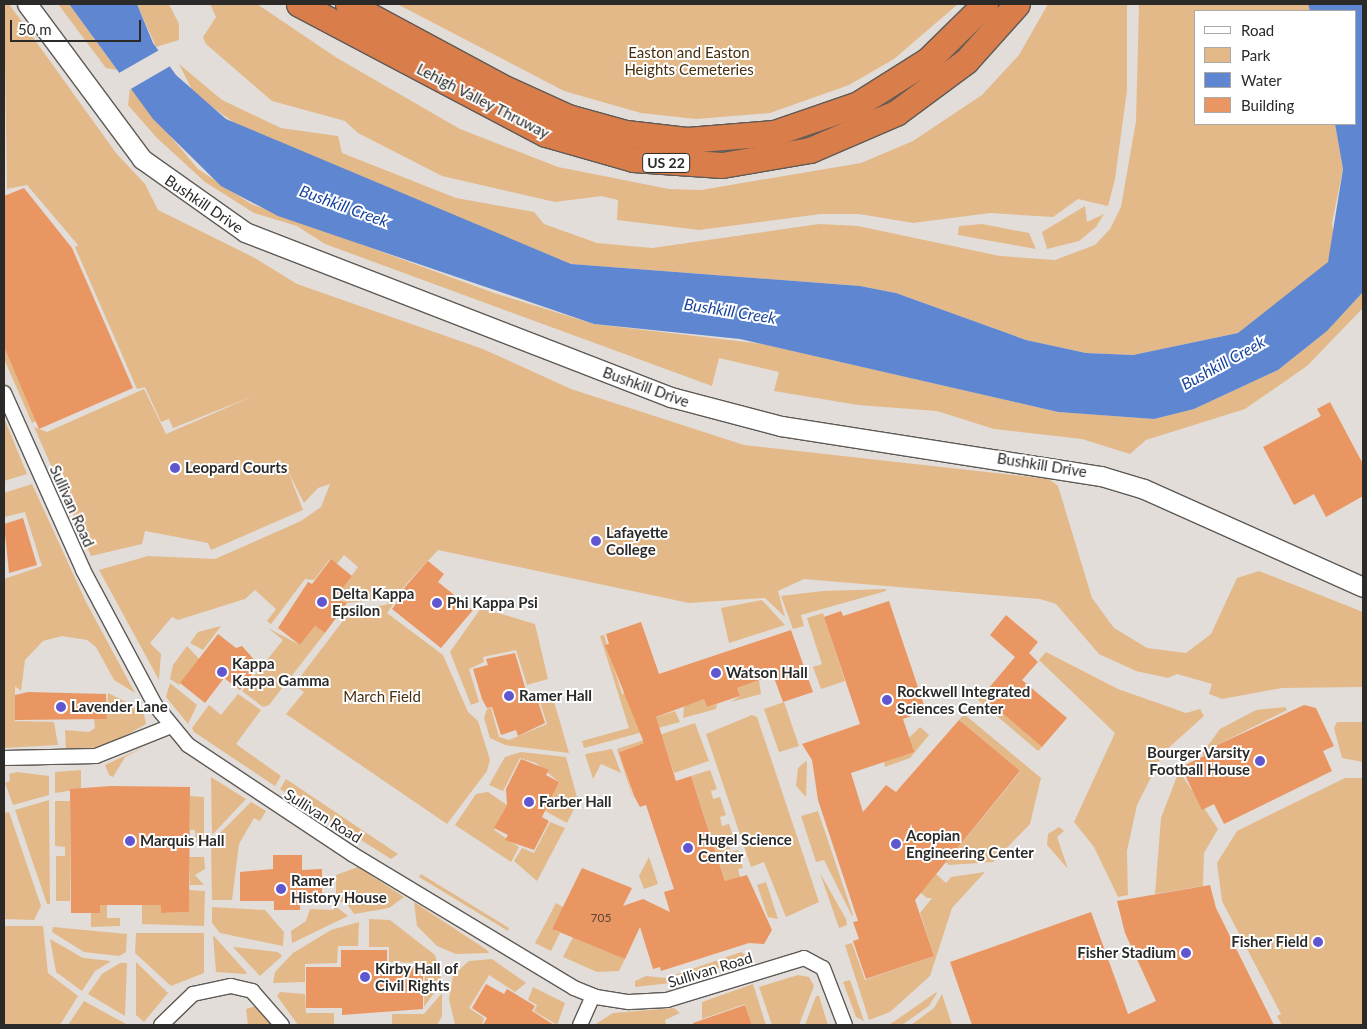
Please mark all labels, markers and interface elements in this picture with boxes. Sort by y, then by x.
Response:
scale bar [12,10,144,42]
legend [1194,10,1357,125]
text: 50 m [18,20,52,38]
text: Road [1241,21,1274,39]
park label: Easton and Easton Heights Cemeteries [624,43,754,78]
text: Park [1241,46,1270,64]
street label: Lehigh Valley Thruway [413,59,553,143]
text: Water [1241,71,1282,89]
text: Building [1241,96,1294,114]
road number: US 22 [641,152,691,174]
street label: Bushkill Drive [161,171,247,237]
water label: Bushkill Creek [297,181,391,231]
water label: Bushkill Creek [683,294,777,328]
water label: Bushkill Creek [1178,332,1268,394]
street label: Bushkill Drive [600,363,692,411]
street label: Bushkill Drive [996,449,1088,481]
place label: Leopard Courts [185,459,287,477]
street label: Sullivan Road [46,462,98,550]
marker: Leopard Courts [169,462,181,474]
place label: Lafayette College [606,523,668,558]
marker: Lafayette College [590,535,602,547]
place label: Delta Kappa Epsilon [332,584,414,619]
place label: Phi Kappa Psi [447,594,538,612]
marker: Delta Kappa Epsilon [316,596,328,608]
marker: Phi Kappa Psi [431,597,443,609]
place label: Kappa Kappa Gamma [232,654,329,689]
place label: Watson Hall [726,664,808,682]
marker: Kappa Kappa Gamma [216,666,228,678]
marker: Watson Hall [710,667,722,679]
place label: Rockwell Integrated Sciences Center [897,682,1030,717]
place label: Ramer Hall [519,687,592,705]
park label: March Field [343,688,421,706]
marker: Ramer Hall [503,690,515,702]
marker: Rockwell Integrated Sciences Center [881,694,893,706]
place label: Lavender Lane [71,698,168,716]
marker: Lavender Lane [55,701,67,713]
place label: Bourger Varsity Football House [1146,743,1250,778]
marker: Bourger Varsity Football House [1254,755,1266,767]
street label: Sullivan Road [281,785,365,847]
place label: Farber Hall [539,793,612,811]
marker: Farber Hall [523,796,535,808]
place label: Acopian Engineering Center [906,826,1034,861]
place label: Hugel Science Center [698,830,792,865]
place label: Marquis Hall [140,832,224,850]
marker: Marquis Hall [124,835,136,847]
marker: Acopian Engineering Center [890,838,902,850]
marker: Hugel Science Center [682,842,694,854]
place label: Ramer History House [291,871,387,906]
marker: Ramer History House [275,883,287,895]
house number: 705 [591,911,611,925]
place label: Fisher Field [1231,933,1308,951]
marker: Fisher Field [1312,936,1324,948]
place label: Fisher Stadium [1077,944,1176,962]
marker: Fisher Stadium [1180,947,1192,959]
street label: Sullivan Road [666,949,754,991]
place label: Kirby Hall of Civil Rights [375,959,458,994]
marker: Kirby Hall of Civil Rights [359,971,371,983]

